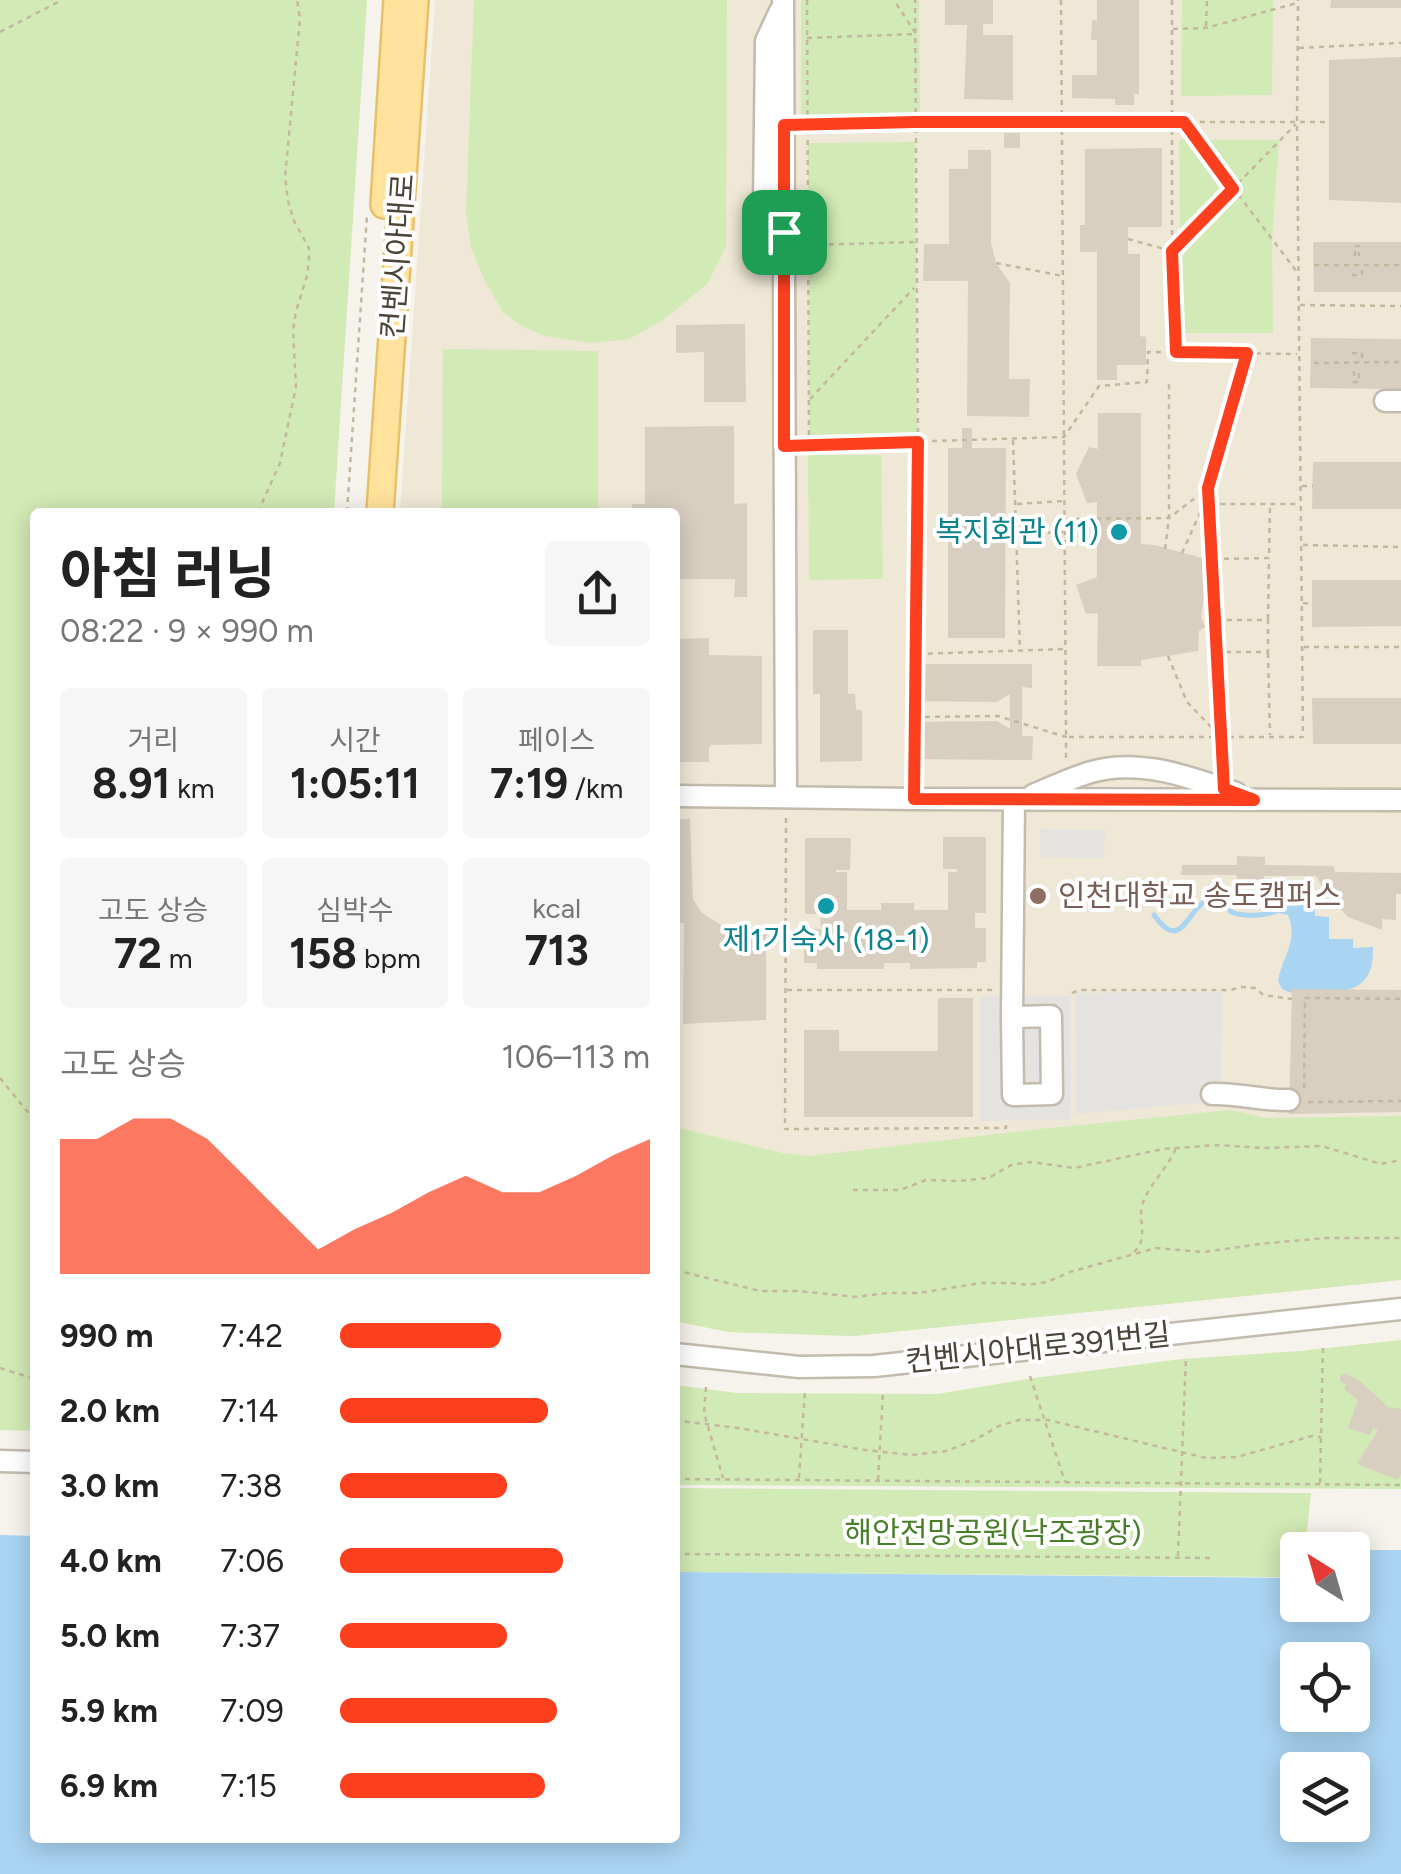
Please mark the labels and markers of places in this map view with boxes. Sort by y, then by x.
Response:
pin [742,190,827,275]
place label: 복지회관 (11) [935,513,1099,550]
marker: 복지회관 (11) [1108,521,1130,543]
place label: 인천대학교 송도캠퍼스 [1058,877,1341,914]
marker: 인천대학교 송도캠퍼스 [1027,885,1049,907]
marker: 제1기숙사 (18-1) [815,895,837,917]
place label: 제1기숙사 (18-1) [722,921,930,958]

